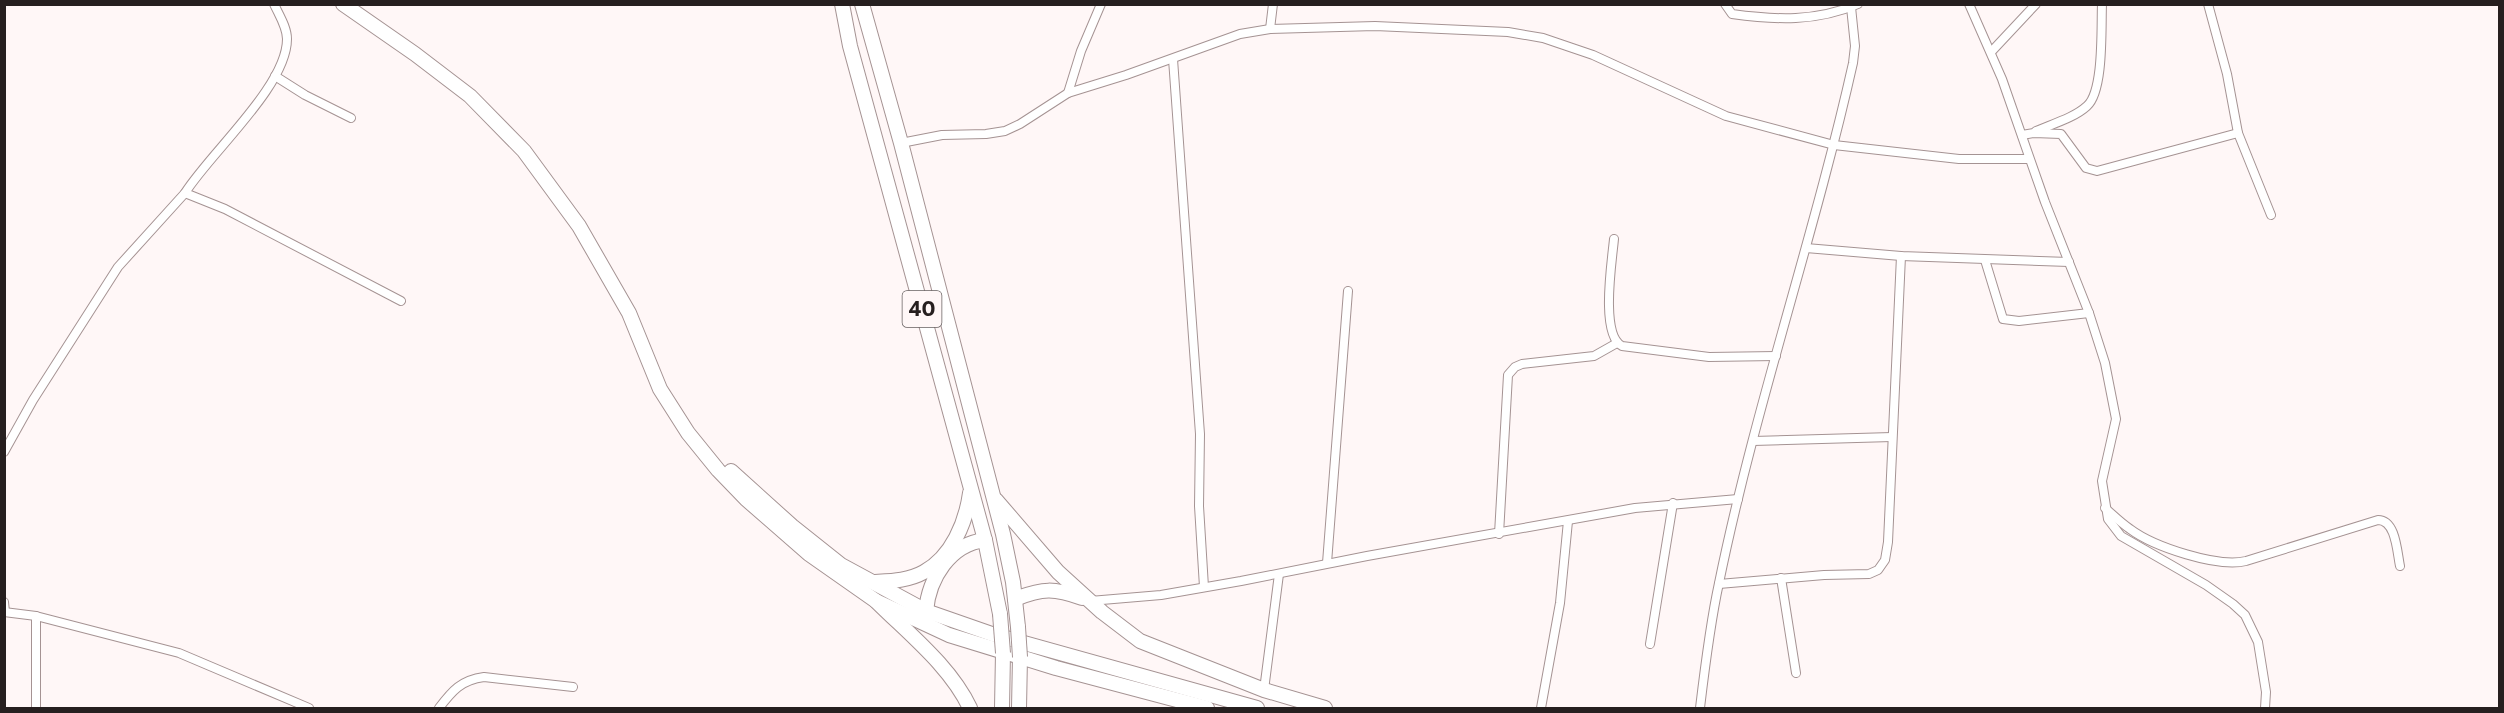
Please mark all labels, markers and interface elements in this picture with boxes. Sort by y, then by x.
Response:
road number: 40 [902,291,942,327]

